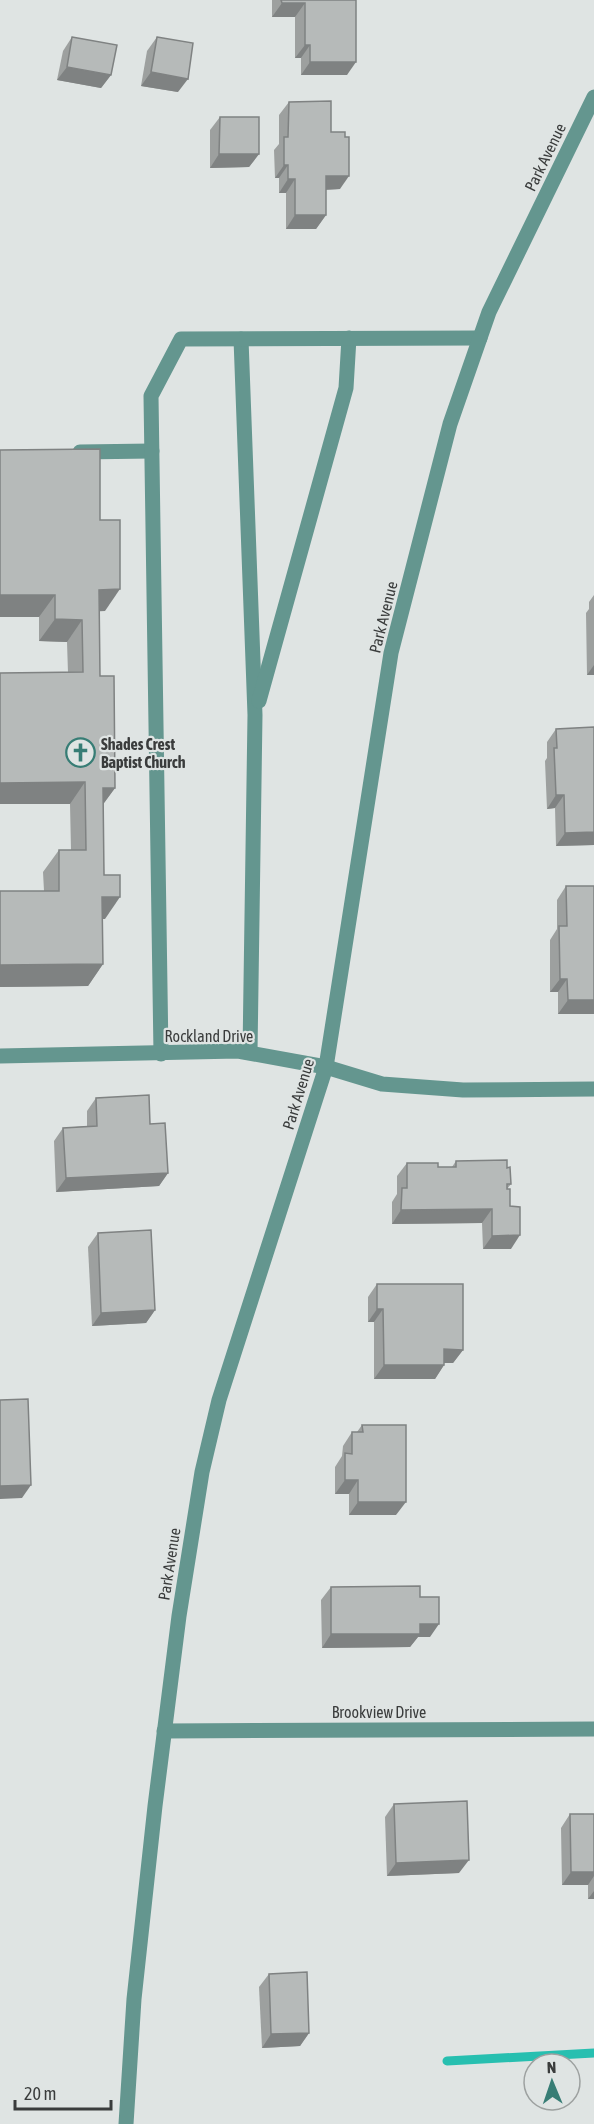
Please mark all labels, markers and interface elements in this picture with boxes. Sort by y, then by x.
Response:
street label: Park Avenue [521,120,569,194]
street label: Park Avenue [365,579,401,655]
place label: Shades Crest Baptist Church [101,735,186,771]
church icon: Shades Crest Baptist Church [64,737,96,769]
street label: Rockland Drive [165,1027,253,1045]
street label: Park Avenue [279,1056,317,1132]
street label: Park Avenue [154,1526,184,1602]
street label: Brookview Drive [332,1703,426,1721]
north arrow [522,2052,582,2112]
text: N [546,2058,557,2076]
scale bar [15,2073,111,2111]
text: 20 m [24,2083,56,2104]

